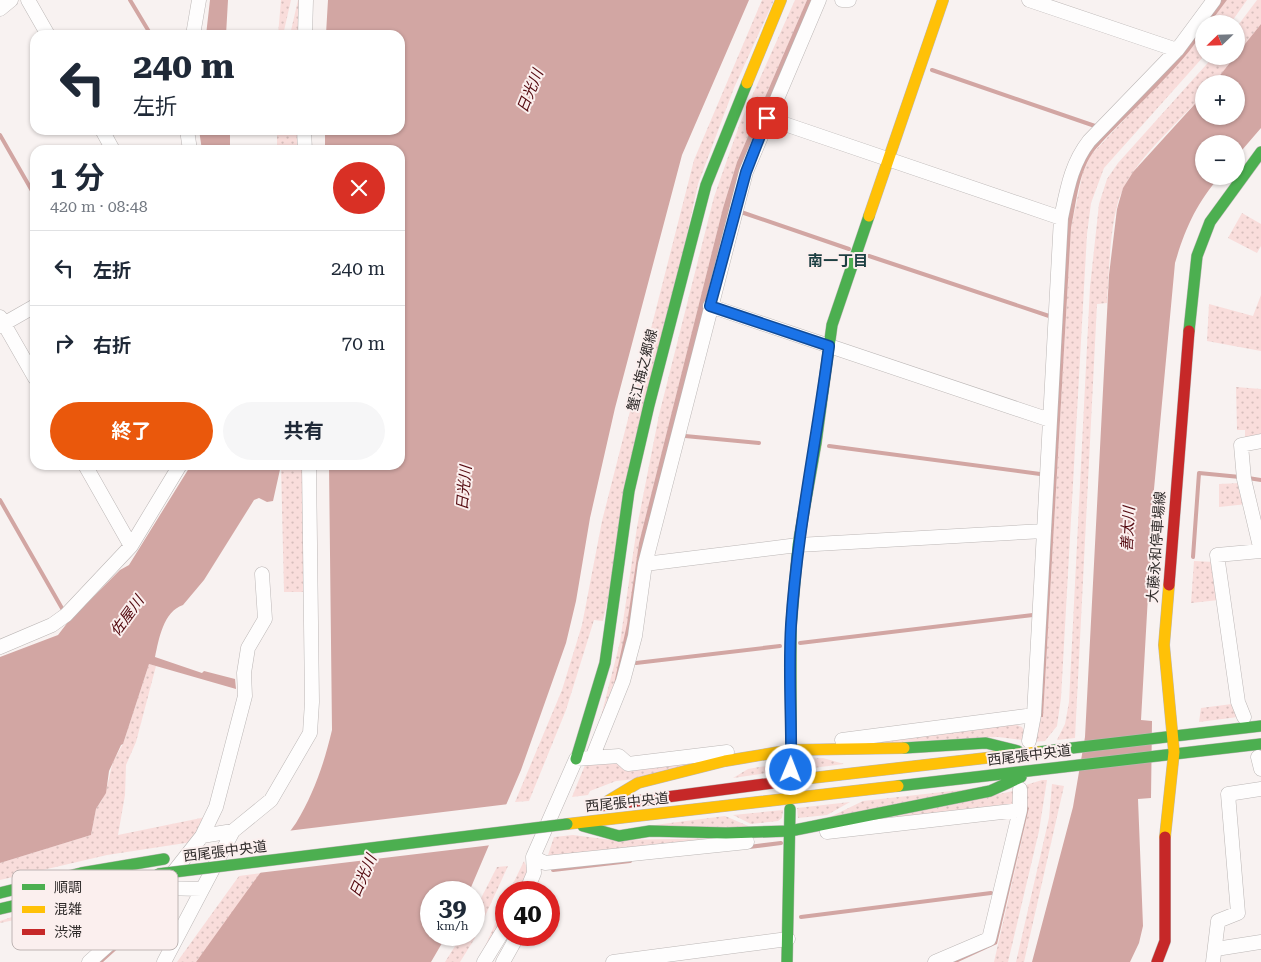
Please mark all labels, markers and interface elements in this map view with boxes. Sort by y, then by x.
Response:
north arrow [1195,15,1245,65]
map controls [1195,15,1245,185]
text: 240 m [133,46,234,87]
icon: left [50,50,115,115]
water label: 日光川 [513,65,548,115]
button: + [1195,75,1245,125]
text: 左折 [133,94,177,119]
pin [746,97,788,139]
icon: arrive [753,104,781,132]
button: − [1195,135,1245,185]
text: 1 分 [50,160,104,195]
button: close [333,162,385,214]
text: 420 m · 08:48 [50,197,148,216]
district label: 南一丁目 [808,252,868,270]
icon: left [50,254,78,282]
text: 240 m [331,257,385,280]
text: 左折 [93,259,131,282]
street label: 蟹江梅之郷線 [624,327,660,413]
icon: right [50,329,78,357]
text: 70 m [342,332,385,355]
text: 右折 [93,334,131,357]
button: 終了 [50,402,213,460]
button: 共有 [223,402,385,460]
water label: 日光川 [453,463,475,511]
street label: 大藤永和停車場線 [1144,491,1168,603]
water label: 善太川 [1118,504,1138,552]
water label: 佐屋川 [106,591,149,639]
street label: 西尾張中央道 [986,742,1072,768]
position arrow [764,743,816,795]
street label: 西尾張中央道 [584,790,670,814]
street label: 西尾張中央道 [182,838,268,864]
water label: 日光川 [346,850,381,900]
legend [12,870,178,950]
text: 順調 [54,879,82,895]
speed limit sign: 40 [495,881,560,946]
text: 39 [438,893,467,922]
text: 混雑 [54,901,82,917]
text: km/h [436,919,469,933]
text: 渋滞 [54,924,82,940]

